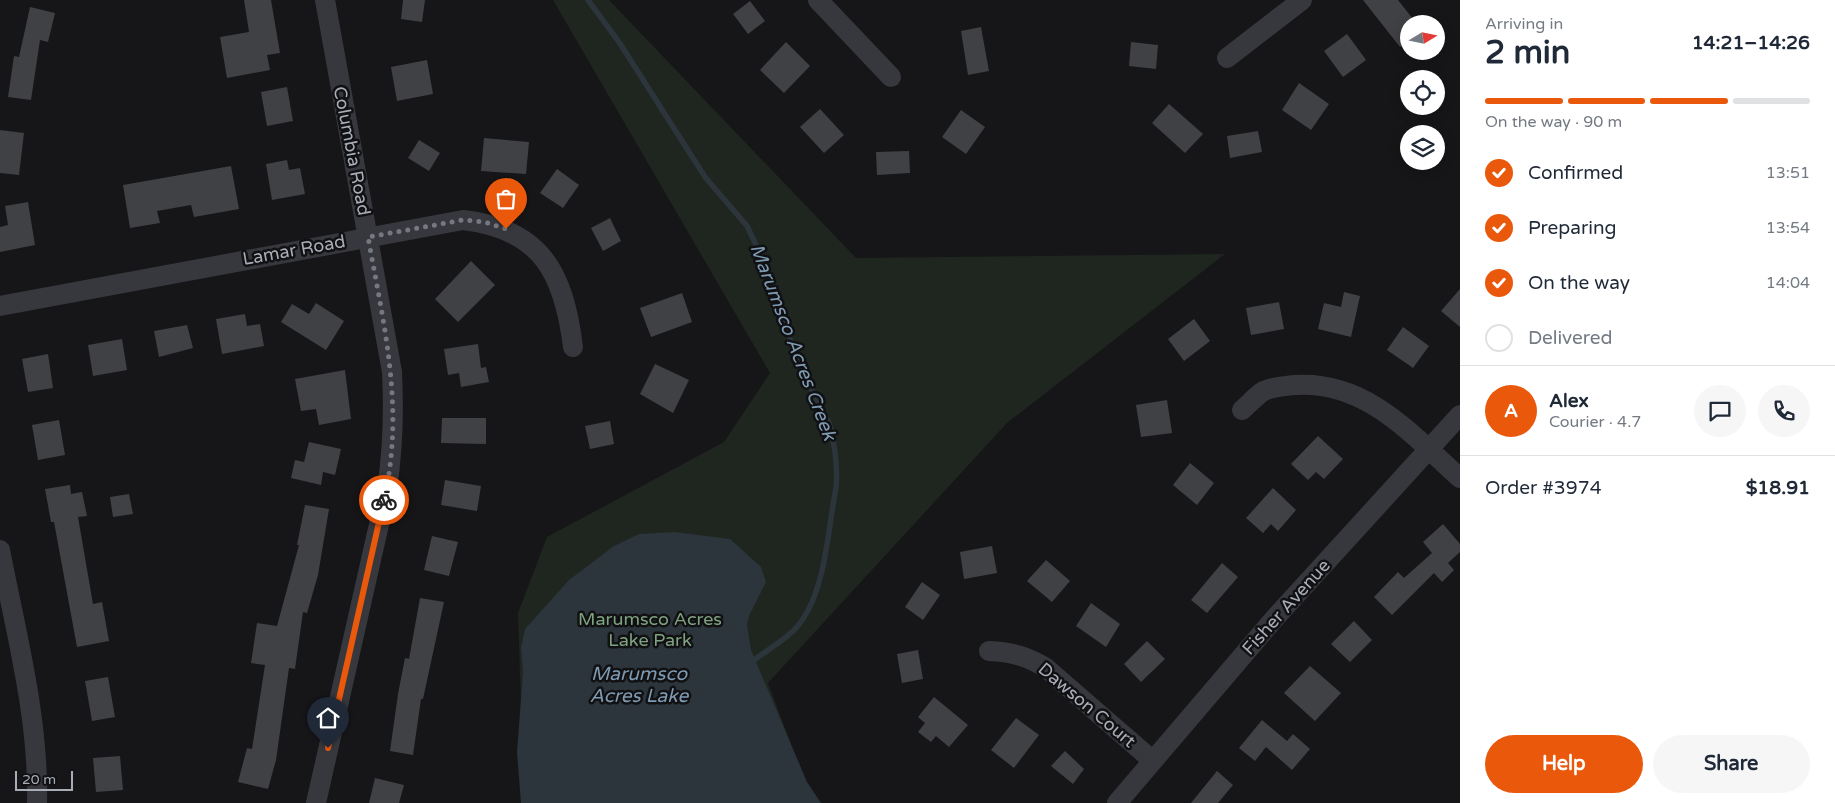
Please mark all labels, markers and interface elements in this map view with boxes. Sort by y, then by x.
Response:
text: Arriving in [1485,14,1563,34]
north arrow [1400,15,1445,60]
map controls [1400,15,1445,170]
text: 14:21–14:26 [1692,32,1810,54]
text: 2 min [1485,34,1570,72]
button: locate [1400,70,1445,115]
street label: Columbia Road [329,85,375,217]
text: On the way · 90 m [1485,112,1622,132]
button: layers [1400,125,1445,170]
icon: check [1485,159,1513,187]
text: Confirmed [1528,162,1623,184]
text: 13:51 [1766,163,1810,183]
pin [485,178,527,229]
icon: bag [492,185,520,213]
icon: check [1485,214,1513,242]
text: Preparing [1528,217,1617,239]
text: 13:54 [1766,218,1810,238]
street label: Lamar Road [241,230,347,270]
water label: Marumsco Acres Creek [745,241,841,445]
icon: check [1485,269,1513,297]
text: On the way [1528,272,1630,294]
text: 14:04 [1766,273,1810,293]
text: Delivered [1528,327,1613,349]
button: chat [1694,385,1746,437]
button: phone [1758,385,1810,437]
text: Alex [1549,390,1589,412]
text: A [1504,400,1518,422]
text: Courier · 4.7 [1549,412,1641,432]
courier [359,475,409,525]
text: Order #3974 [1485,477,1602,499]
text: $18.91 [1746,477,1810,499]
icon: bike [370,486,398,514]
street label: Fisher Avenue [1237,555,1335,659]
park label: Marumsco Acres Lake Park [578,608,722,651]
street label: Dawson Court [1034,658,1140,752]
water label: Marumsco Acres Lake [590,663,689,707]
pin [307,697,349,748]
icon: home [314,704,342,732]
button: Help [1485,735,1643,793]
button: Share [1653,735,1810,793]
scale bar [15,768,72,791]
text: 20 m [22,771,56,788]

